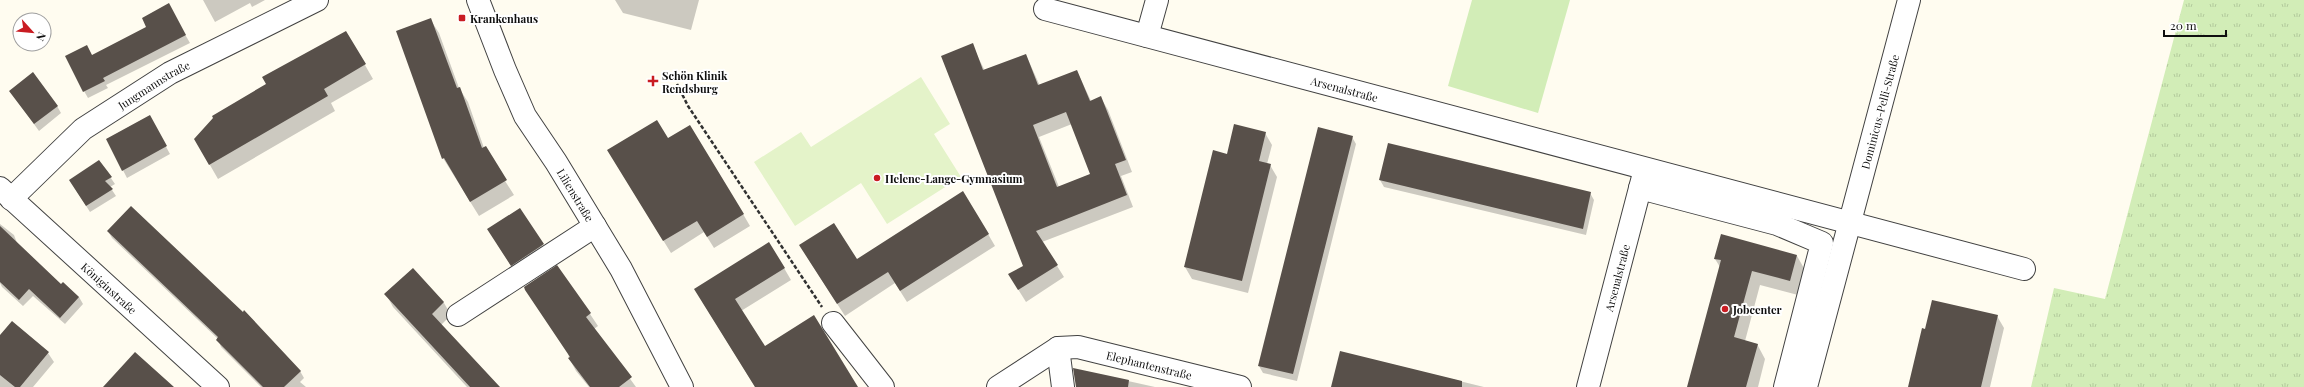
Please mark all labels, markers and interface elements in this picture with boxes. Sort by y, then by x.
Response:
place label: Krankenhaus [470,11,538,26]
north arrow [12,12,52,52]
scale bar [2164,12,2226,38]
marker: Krankenhaus [457,13,467,23]
text: 20 m [2170,17,2197,33]
text: N [33,30,50,44]
street label: Dominicus-Pelli-Straße [1857,52,1902,171]
street label: Jungmannstraße [114,57,193,113]
place label: Schön Klinik Rendsburg [662,68,728,96]
street label: Arsenalstraße [1308,72,1380,105]
marker: Schön Klinik Rendsburg [647,75,659,87]
street label: Lilienstraße [554,165,598,224]
place label: Helene-Lange-Gymnasium [885,171,1023,186]
marker: Helene-Lange-Gymnasium [872,173,882,183]
street label: Arsenalstraße [1600,242,1633,314]
street label: Königinstraße [78,259,140,317]
place label: Jobcenter [1732,302,1782,317]
marker: Jobcenter [1720,304,1730,314]
street label: Elephantenstraße [1105,347,1194,382]

